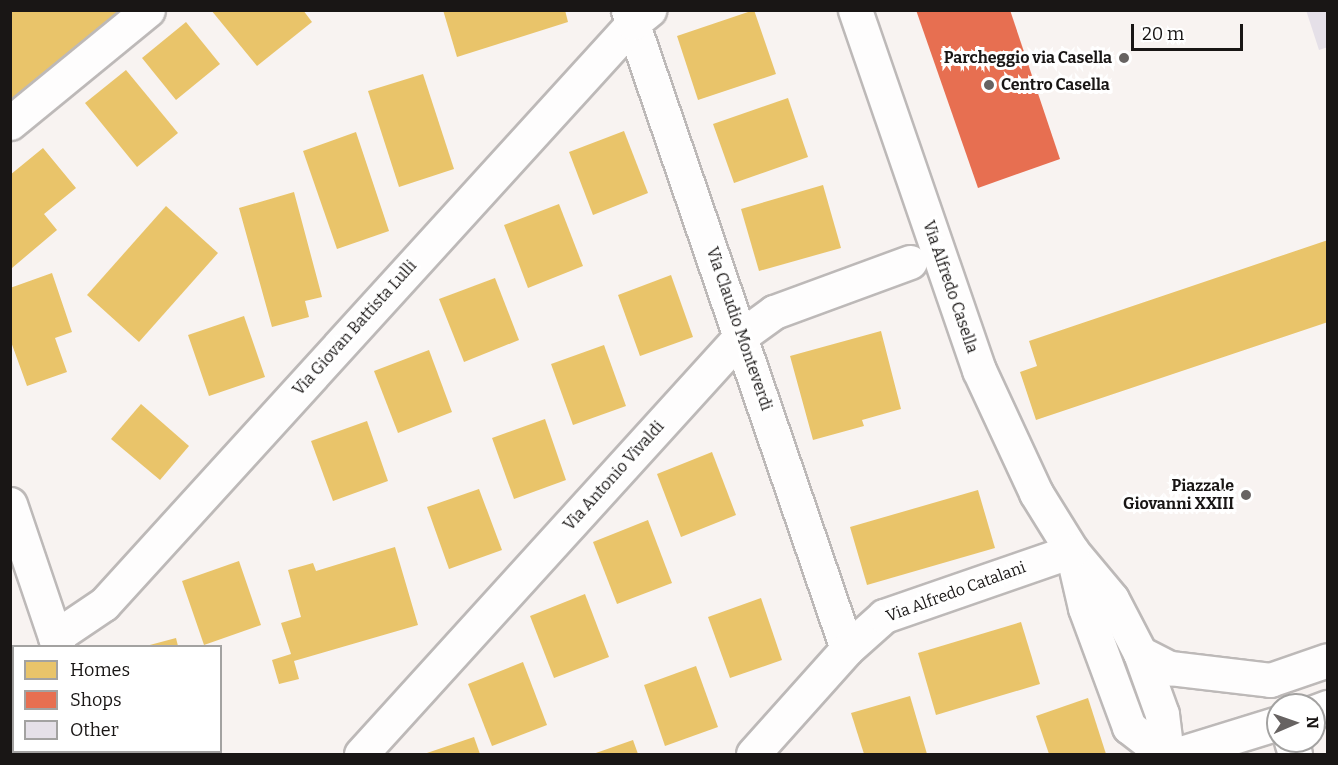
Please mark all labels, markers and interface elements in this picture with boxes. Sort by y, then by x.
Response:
scale bar [1134,12,1246,50]
text: 20 m [1142,23,1184,45]
place label: Parcheggio via Casella [944,48,1112,68]
marker: Parcheggio via Casella [1117,51,1131,65]
place label: Centro Casella [1001,75,1110,95]
marker: Centro Casella [982,78,996,92]
street label: Via Alfredo Casella [918,218,982,356]
street label: Via Claudio Monteverdi [702,245,776,413]
street label: Via Giovan Battista Lulli [289,256,421,400]
street label: Via Antonio Vivaldi [560,417,668,535]
place label: Piazzale Giovanni XXIII [1123,476,1234,514]
marker: Piazzale Giovanni XXIII [1239,488,1253,502]
street label: Via Alfredo Catalani [884,558,1028,626]
legend [12,645,222,753]
text: Homes [70,659,130,681]
text: Shops [70,689,122,711]
north arrow [1266,693,1326,753]
text: N [1303,716,1322,729]
text: Other [70,719,119,741]

